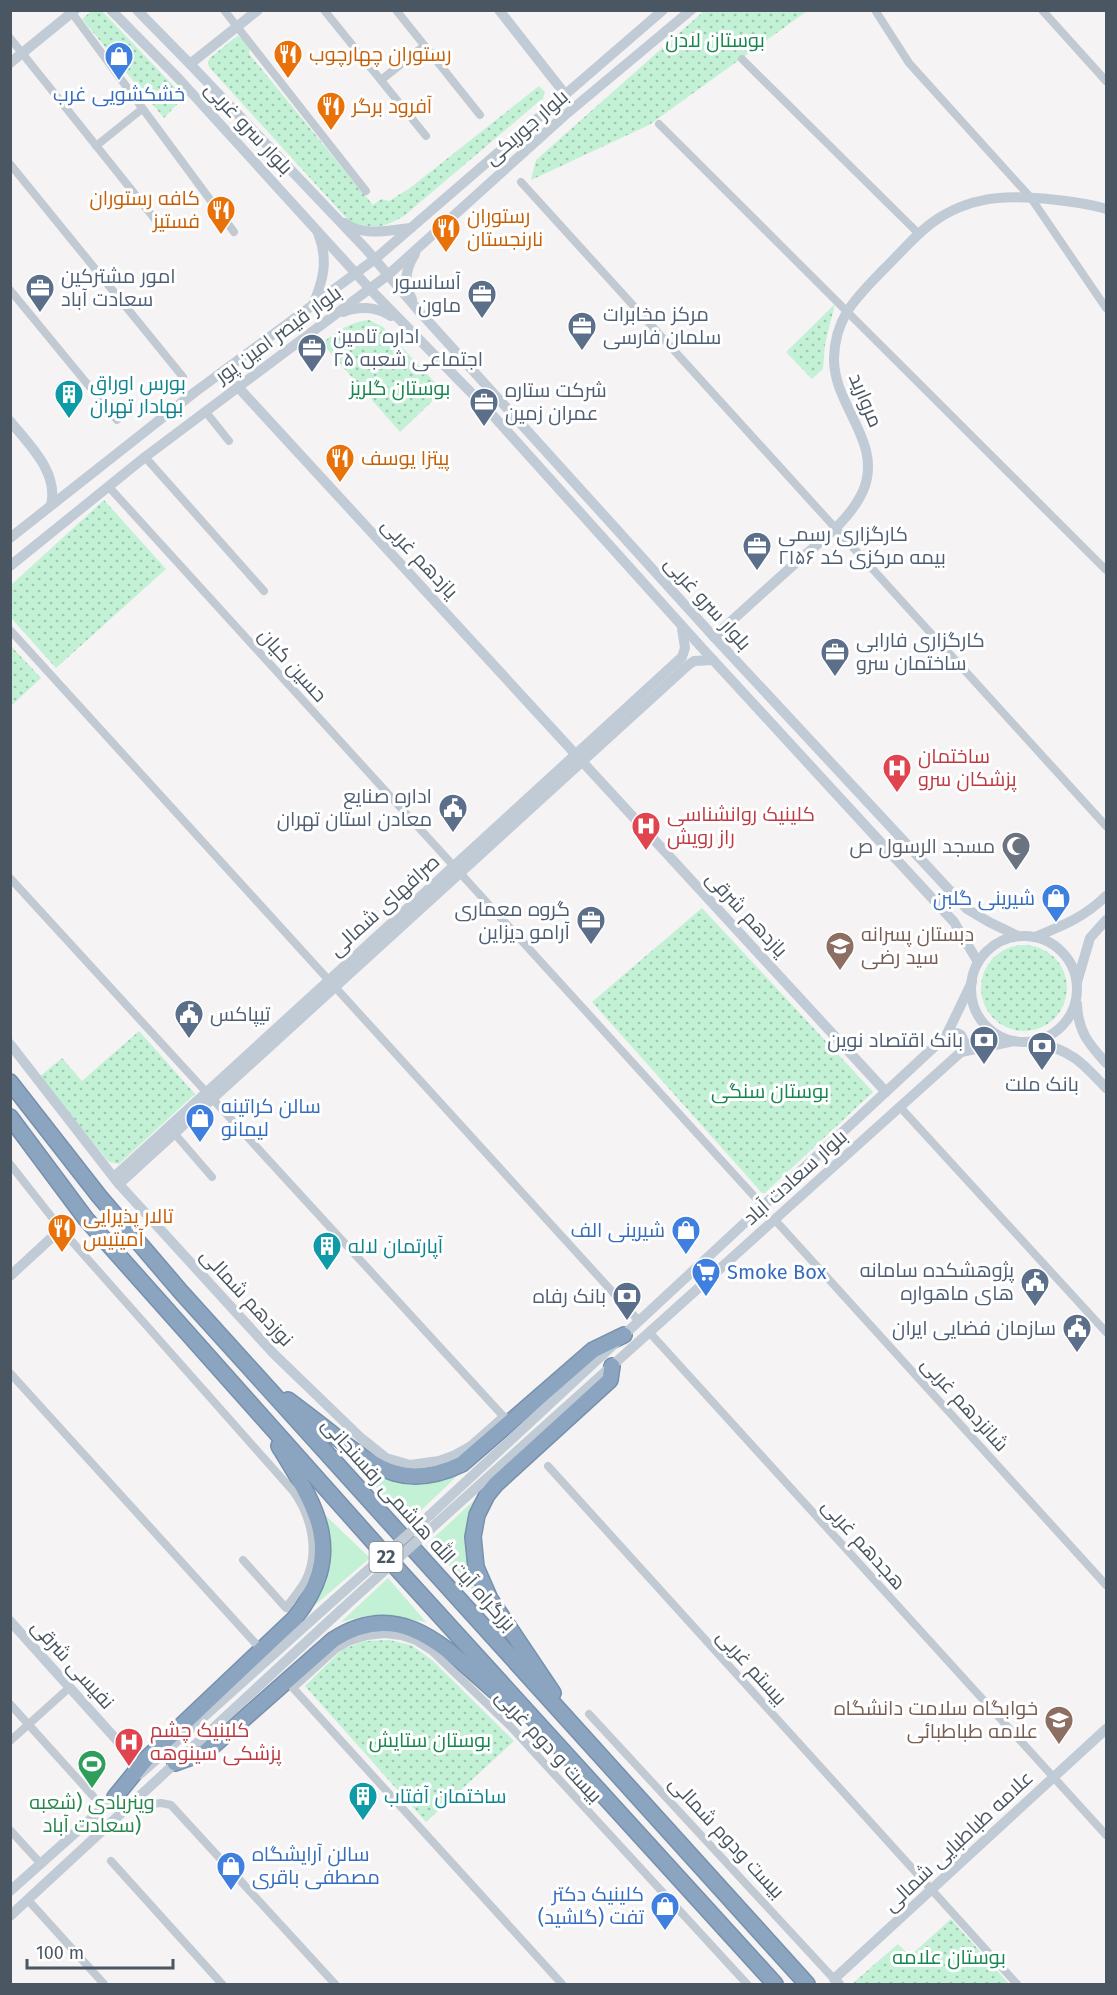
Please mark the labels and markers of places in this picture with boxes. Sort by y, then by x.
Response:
restaurant icon: رستوران چهارچوب [272,38,304,80]
shop icon: خشکشویی غرب [103,40,135,82]
place label: رستوران چهارچوب [309,42,451,67]
place label: خشکشویی غرب [53,82,185,107]
restaurant icon: آفرود برگر [315,90,347,132]
place label: آفرود برگر [351,94,433,118]
place label: کافه رستوران فستیز [89,186,200,233]
restaurant icon: کافه رستوران فستیز [205,194,237,236]
place label: رستوران نارنجستان [467,204,543,252]
restaurant icon: رستوران نارنجستان [430,212,462,254]
place label: امور مشترکین سعادت آباد [61,264,176,311]
place label: آسانسور ماون [393,270,462,318]
office icon: امور مشترکین سعادت آباد [24,272,56,314]
office icon: آسانسور ماون [466,278,498,320]
place label: مرکز مخابرات سلمان فارسی [603,302,721,350]
office icon: مرکز مخابرات سلمان فارسی [566,310,598,352]
place label: اداره تامین اجتماعی شعبه ۲۵ [333,324,483,372]
office icon: اداره تامین اجتماعی شعبه ۲۵ [296,332,328,374]
place label: بورس اوراق بهادار تهران [90,371,186,419]
building icon: بورس اوراق بهادار تهران [53,378,85,420]
place label: شرکت ستاره عمران زمین [505,378,607,426]
office icon: شرکت ستاره عمران زمین [468,386,500,428]
restaurant icon: پیتزا یوسف [324,442,356,484]
place label: پیتزا یوسف [361,446,450,471]
place label: کارگزاری رسمی بیمه مرکزی کد ۲۱۵۶ [778,522,946,570]
office icon: کارگزاری رسمی بیمه مرکزی کد ۲۱۵۶ [741,530,773,572]
place label: کارگزاری فارابی ساختمان سرو [856,628,985,676]
office icon: کارگزاری فارابی ساختمان سرو [819,636,851,678]
place label: ساختمان پزشکان سرو [918,744,1017,792]
hospital icon: ساختمان پزشکان سرو [881,752,913,794]
place label: اداره صنایع معادن استان تهران [277,784,432,832]
public building icon: اداره صنایع معادن استان تهران [437,792,469,834]
place label: کلینیک روانشناسی راز رویش [667,802,815,850]
hospital icon: کلینیک روانشناسی راز رویش [630,810,662,852]
mosque icon: مسجد الرسول ص [1000,830,1032,872]
place label: مسجد الرسول ص [849,834,995,859]
shop icon: شیرینی گلبن [1040,882,1072,924]
place label: شیرینی گلبن [933,886,1035,911]
place label: گروه معماری آرامو دیزاین [454,897,571,945]
office icon: گروه معماری آرامو دیزاین [575,904,607,946]
place label: دبستان پسرانه سید رضی [861,922,974,970]
school or university icon: دبستان پسرانه سید رضی [824,930,856,972]
public building icon: تیپاکس [173,998,205,1040]
place label: تیپاکس [210,1002,271,1027]
bank icon: بانک اقتصاد نوین [968,1024,1000,1066]
place label: بانک اقتصاد نوین [827,1028,963,1053]
bank icon: بانک ملت [1026,1030,1058,1072]
place label: بانک ملت [1005,1072,1079,1096]
place label: سالن کراتینه لیمانو [221,1094,321,1141]
shop icon: سالن کراتینه لیمانو [184,1102,216,1144]
place label: تالار پذیرایی آمیتیس [83,1204,174,1252]
restaurant icon: تالار پذیرایی آمیتیس [46,1212,78,1254]
shop icon: شیرینی الف [670,1214,702,1256]
place label: شیرینی الف [570,1218,665,1243]
building icon: آپارتمان لاله [311,1230,343,1272]
place label: آپارتمان لاله [348,1234,444,1259]
supermarket icon: Smoke Box [690,1256,722,1298]
place label: پژوهشکده سامانه های ماهواره [860,1258,1015,1306]
place label: Smoke Box [727,1260,827,1284]
public building icon: پژوهشکده سامانه های ماهواره [1019,1266,1051,1308]
bank icon: بانک رفاه [611,1280,643,1322]
place label: بانک رفاه [533,1284,606,1308]
public building icon: سازمان فضایی ایران [1061,1312,1093,1354]
place label: سازمان فضایی ایران [892,1316,1056,1341]
place label: خوابگاه سلامت دانشگاه علامه طباطبائی [834,1696,1038,1744]
school or university icon: خوابگاه سلامت دانشگاه علامه طباطبائی [1043,1704,1075,1746]
place label: کلینیک چشم پزشکی سینوهه [150,1718,282,1766]
hospital icon: کلینیک چشم پزشکی سینوهه [113,1726,145,1768]
sports icon: وینربادی (شعبه سعادت آباد) [76,1748,108,1790]
building icon: ساختمان آفتاب [347,1780,379,1822]
place label: ساختمان آفتاب [384,1784,507,1809]
place label: وینربادی (شعبه سعادت آباد) [29,1790,155,1837]
place label: سالن آرایشگاه مصطفی باقری [252,1842,380,1890]
shop icon: سالن آرایشگاه مصطفی باقری [215,1850,247,1892]
place label: کلینیک دکتر تفت (گلشید) [538,1882,645,1929]
shop icon: کلینیک دکتر تفت (گلشید) [649,1890,681,1932]

